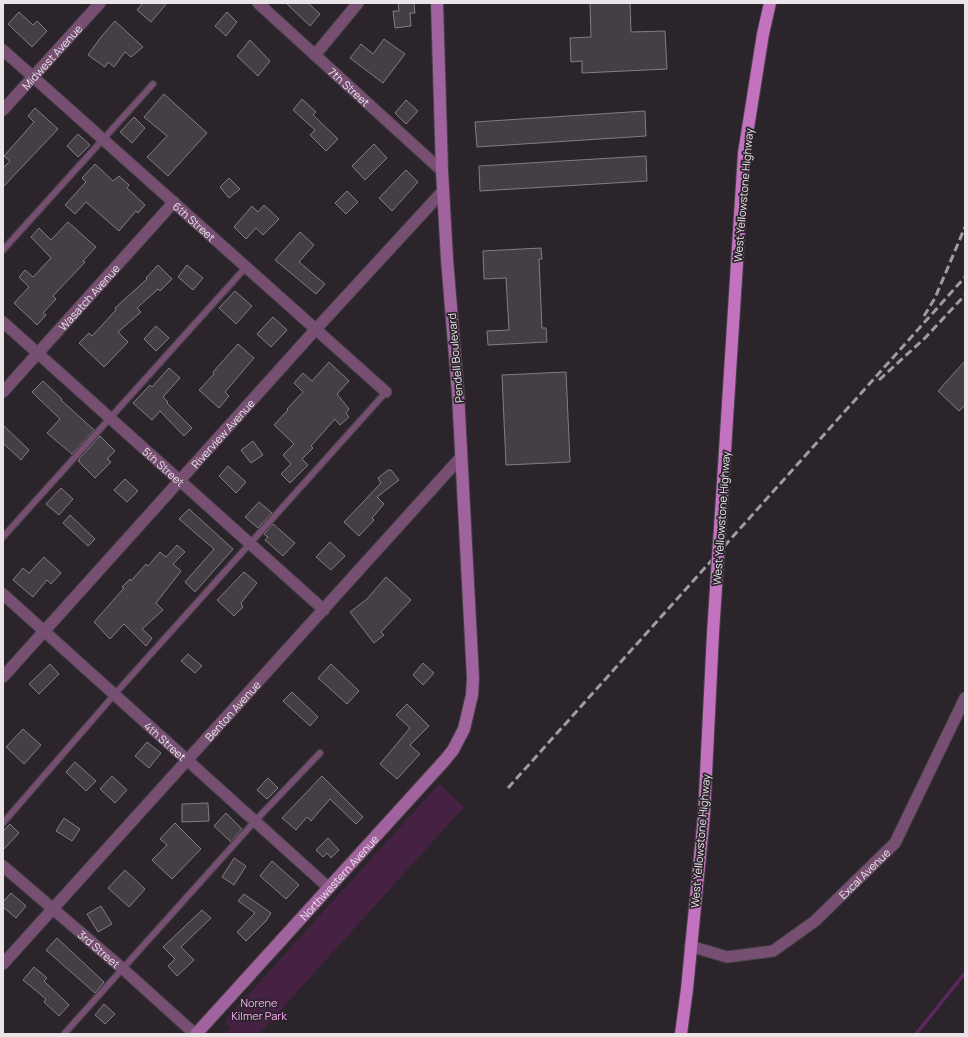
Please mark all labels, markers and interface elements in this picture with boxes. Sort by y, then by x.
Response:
street label: Midwest Avenue [18,20,85,92]
street label: 7th Street [326,64,373,109]
street label: West Yellowstone Highway [730,127,756,262]
street label: 6th Street [170,198,219,244]
street label: Wasatch Avenue [55,260,123,333]
street label: Pendell Boulevard [444,313,466,403]
street label: Riverview Avenue [187,395,258,471]
street label: 5th Street [139,443,188,489]
street label: West Yellowstone Highway [709,450,733,585]
street label: Benton Avenue [201,676,264,744]
street label: 4th Street [141,718,190,764]
street label: West Yellowstone Highway [687,773,713,908]
street label: Northwestern Avenue [296,831,382,923]
street label: Excal Avenue [835,844,893,902]
street label: 3rd Street [75,926,124,971]
park label: Norene Kilmer Park [231,995,287,1023]

